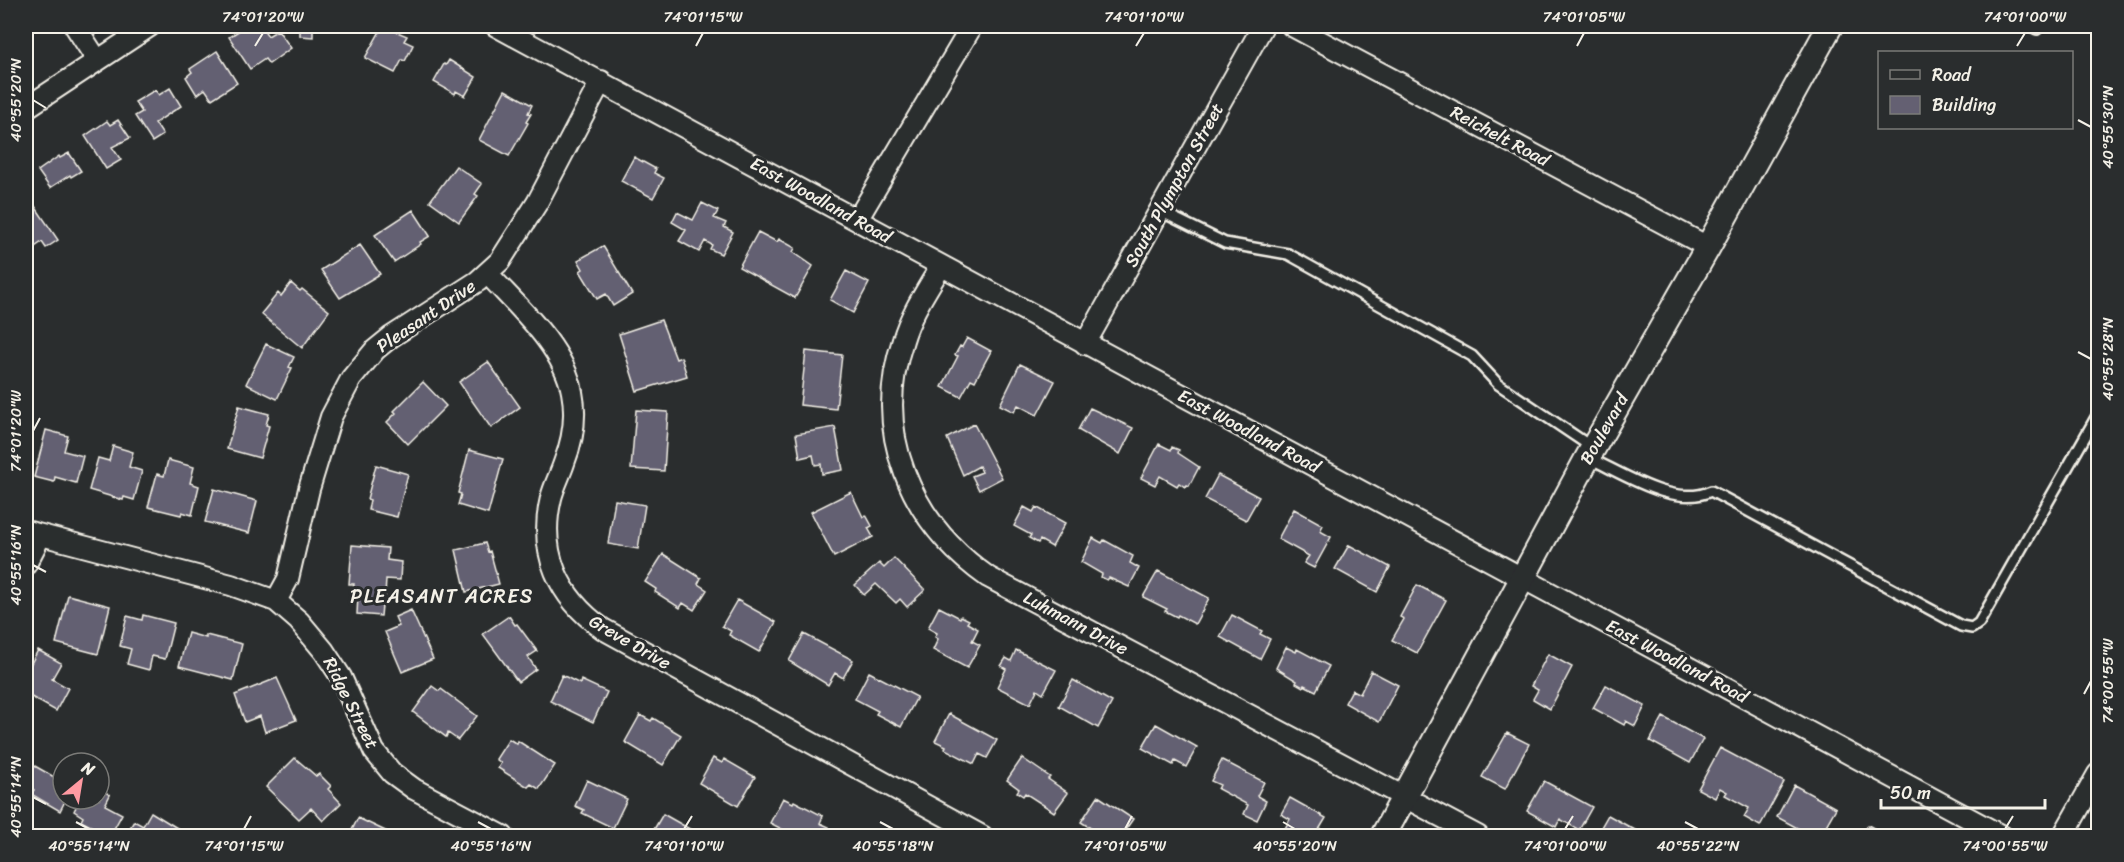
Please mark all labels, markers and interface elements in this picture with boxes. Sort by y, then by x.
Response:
text: 74°01'20"W [222,4,304,30]
text: 74°01'15"W [663,4,743,30]
text: 74°01'10"W [1104,4,1184,30]
text: 74°01'05"W [1543,4,1626,30]
text: 74°01'00"W [1984,4,2067,30]
legend [1878,51,2073,129]
text: 40°55'20"N [3,57,29,142]
text: Road [1932,59,1972,91]
text: 40°55'30"N [2095,85,2121,169]
text: Building [1932,89,1996,121]
street label: Reichelt Road [1445,96,1557,176]
street label: South Plympton Street [1116,97,1233,273]
street label: East Woodland Road [744,148,899,253]
street label: Pleasant Drive [369,271,483,361]
text: 40°55'28"N [2095,317,2121,401]
street label: East Woodland Road [1172,380,1328,483]
street label: Boulevard [1571,386,1638,471]
text: 74°01'20"W [3,390,29,472]
text: 40°55'16"N [3,524,29,605]
district label: PLEASANT ACRES [350,579,534,614]
street label: Luhmann Drive [1018,582,1134,664]
street label: Greve Drive [583,605,677,679]
street label: East Woodland Road [1600,610,1756,713]
text: 74°00'55"W [2095,638,2121,724]
street label: Ridge Street [314,651,388,755]
north arrow [51,751,111,811]
text: N [75,753,101,784]
text: 40°55'14"N [3,756,29,838]
scale bar [1881,772,2044,810]
text: 50 m [1890,777,1931,809]
text: 40°55'14"N [48,833,130,859]
text: 74°01'15"W [204,833,284,859]
text: 40°55'16"N [451,833,532,859]
text: 74°01'10"W [644,833,724,859]
text: 40°55'18"N [852,833,934,859]
text: 74°01'05"W [1084,833,1167,859]
text: 40°55'20"N [1253,833,1338,859]
text: 74°01'00"W [1524,833,1607,859]
text: 40°55'22"N [1656,833,1740,859]
text: 74°00'55"W [1962,833,2048,859]

